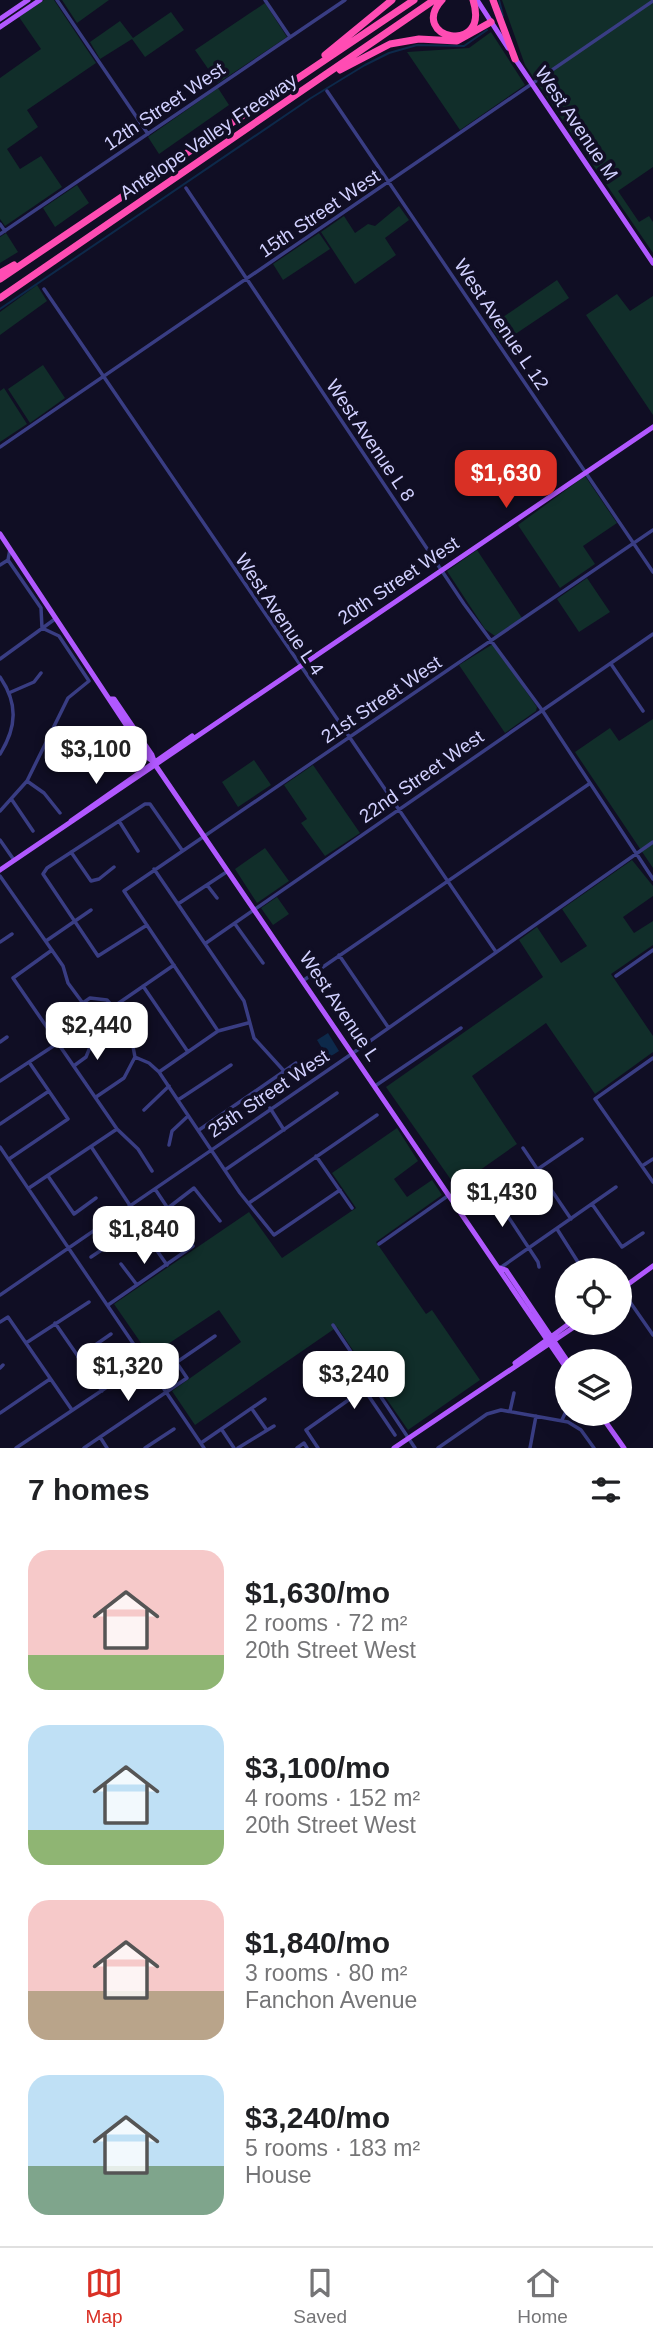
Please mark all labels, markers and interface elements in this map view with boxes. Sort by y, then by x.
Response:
street label: 12th Street West [100,58,229,155]
street label: West Avenue M [531,63,622,184]
street label: Antelope Valley Freeway [116,69,301,203]
street label: 15th Street West [255,165,384,262]
street label: West Avenue L 12 [450,255,553,394]
street label: West Avenue L 8 [322,375,419,505]
pin: $1,630 [449,450,563,510]
text: $1,630 [471,460,541,486]
street label: 20th Street West [334,532,463,629]
street label: West Avenue L 4 [231,549,328,679]
street label: 21st Street West [317,651,446,747]
street label: 22nd Street West [355,725,488,827]
pin: $3,100 [39,726,153,786]
text: $3,100 [61,736,131,762]
street label: West Avenue L [295,948,384,1065]
pin: $2,440 [40,1002,154,1062]
text: $2,440 [62,1012,132,1038]
street label: 25th Street West [204,1045,333,1142]
pin: $1,430 [445,1170,559,1229]
text: $1,430 [467,1179,537,1205]
pin: $1,840 [87,1206,201,1266]
text: $1,840 [109,1216,179,1242]
map controls [555,1258,632,1426]
button: locate [555,1258,632,1335]
pin: $1,320 [71,1344,185,1403]
button: layers [555,1349,632,1426]
pin: $3,240 [297,1352,411,1411]
text: $1,320 [93,1353,163,1379]
text: $3,240 [319,1361,389,1387]
icon: filters [587,1471,625,1509]
text: 7 homes [28,1473,150,1506]
text: $1,630/mo [245,1576,390,1609]
icon: home [84,1578,168,1662]
text: 2 rooms · 72 m² [245,1610,407,1636]
text: 20th Street West [245,1637,416,1663]
text: $3,100/mo [245,1751,390,1784]
icon: home [84,1753,168,1837]
text: 4 rooms · 152 m² [245,1785,420,1811]
text: 20th Street West [245,1812,416,1838]
text: $1,840/mo [245,1926,390,1959]
icon: home [84,1928,168,2012]
text: 3 rooms · 80 m² [245,1960,407,1986]
text: Fanchon Avenue [245,1987,417,2013]
text: $3,240/mo [245,2101,390,2134]
icon: home [84,2103,168,2187]
text: 5 rooms · 183 m² [245,2135,420,2161]
text: House [245,2162,311,2188]
tab: Map [85,2264,123,2328]
tab: Saved [293,2264,347,2328]
tab: Home [517,2264,568,2328]

